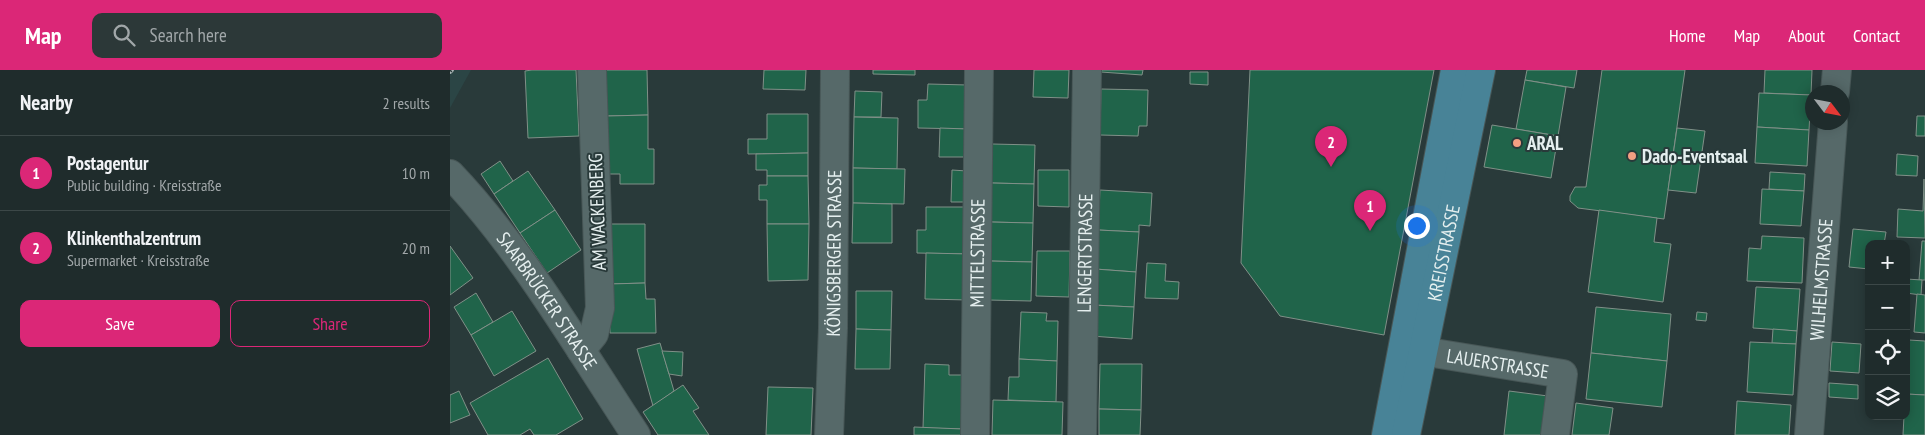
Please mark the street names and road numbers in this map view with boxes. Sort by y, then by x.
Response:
street label: AM WACKENBERG [583,153,611,271]
street label: KÖNIGSBERGER STRASSE [821,170,846,337]
street label: LENGERTSTRASSE [1072,193,1097,313]
street label: MITTELSTRASSE [964,199,990,308]
street label: KREISSTRASSE [1422,202,1465,303]
street label: WILHELMSTRASSE [1804,218,1838,341]
street label: SAARBRÜCKER STRASSE [492,227,603,374]
street label: LAUERSTRASSE [1445,343,1550,383]

